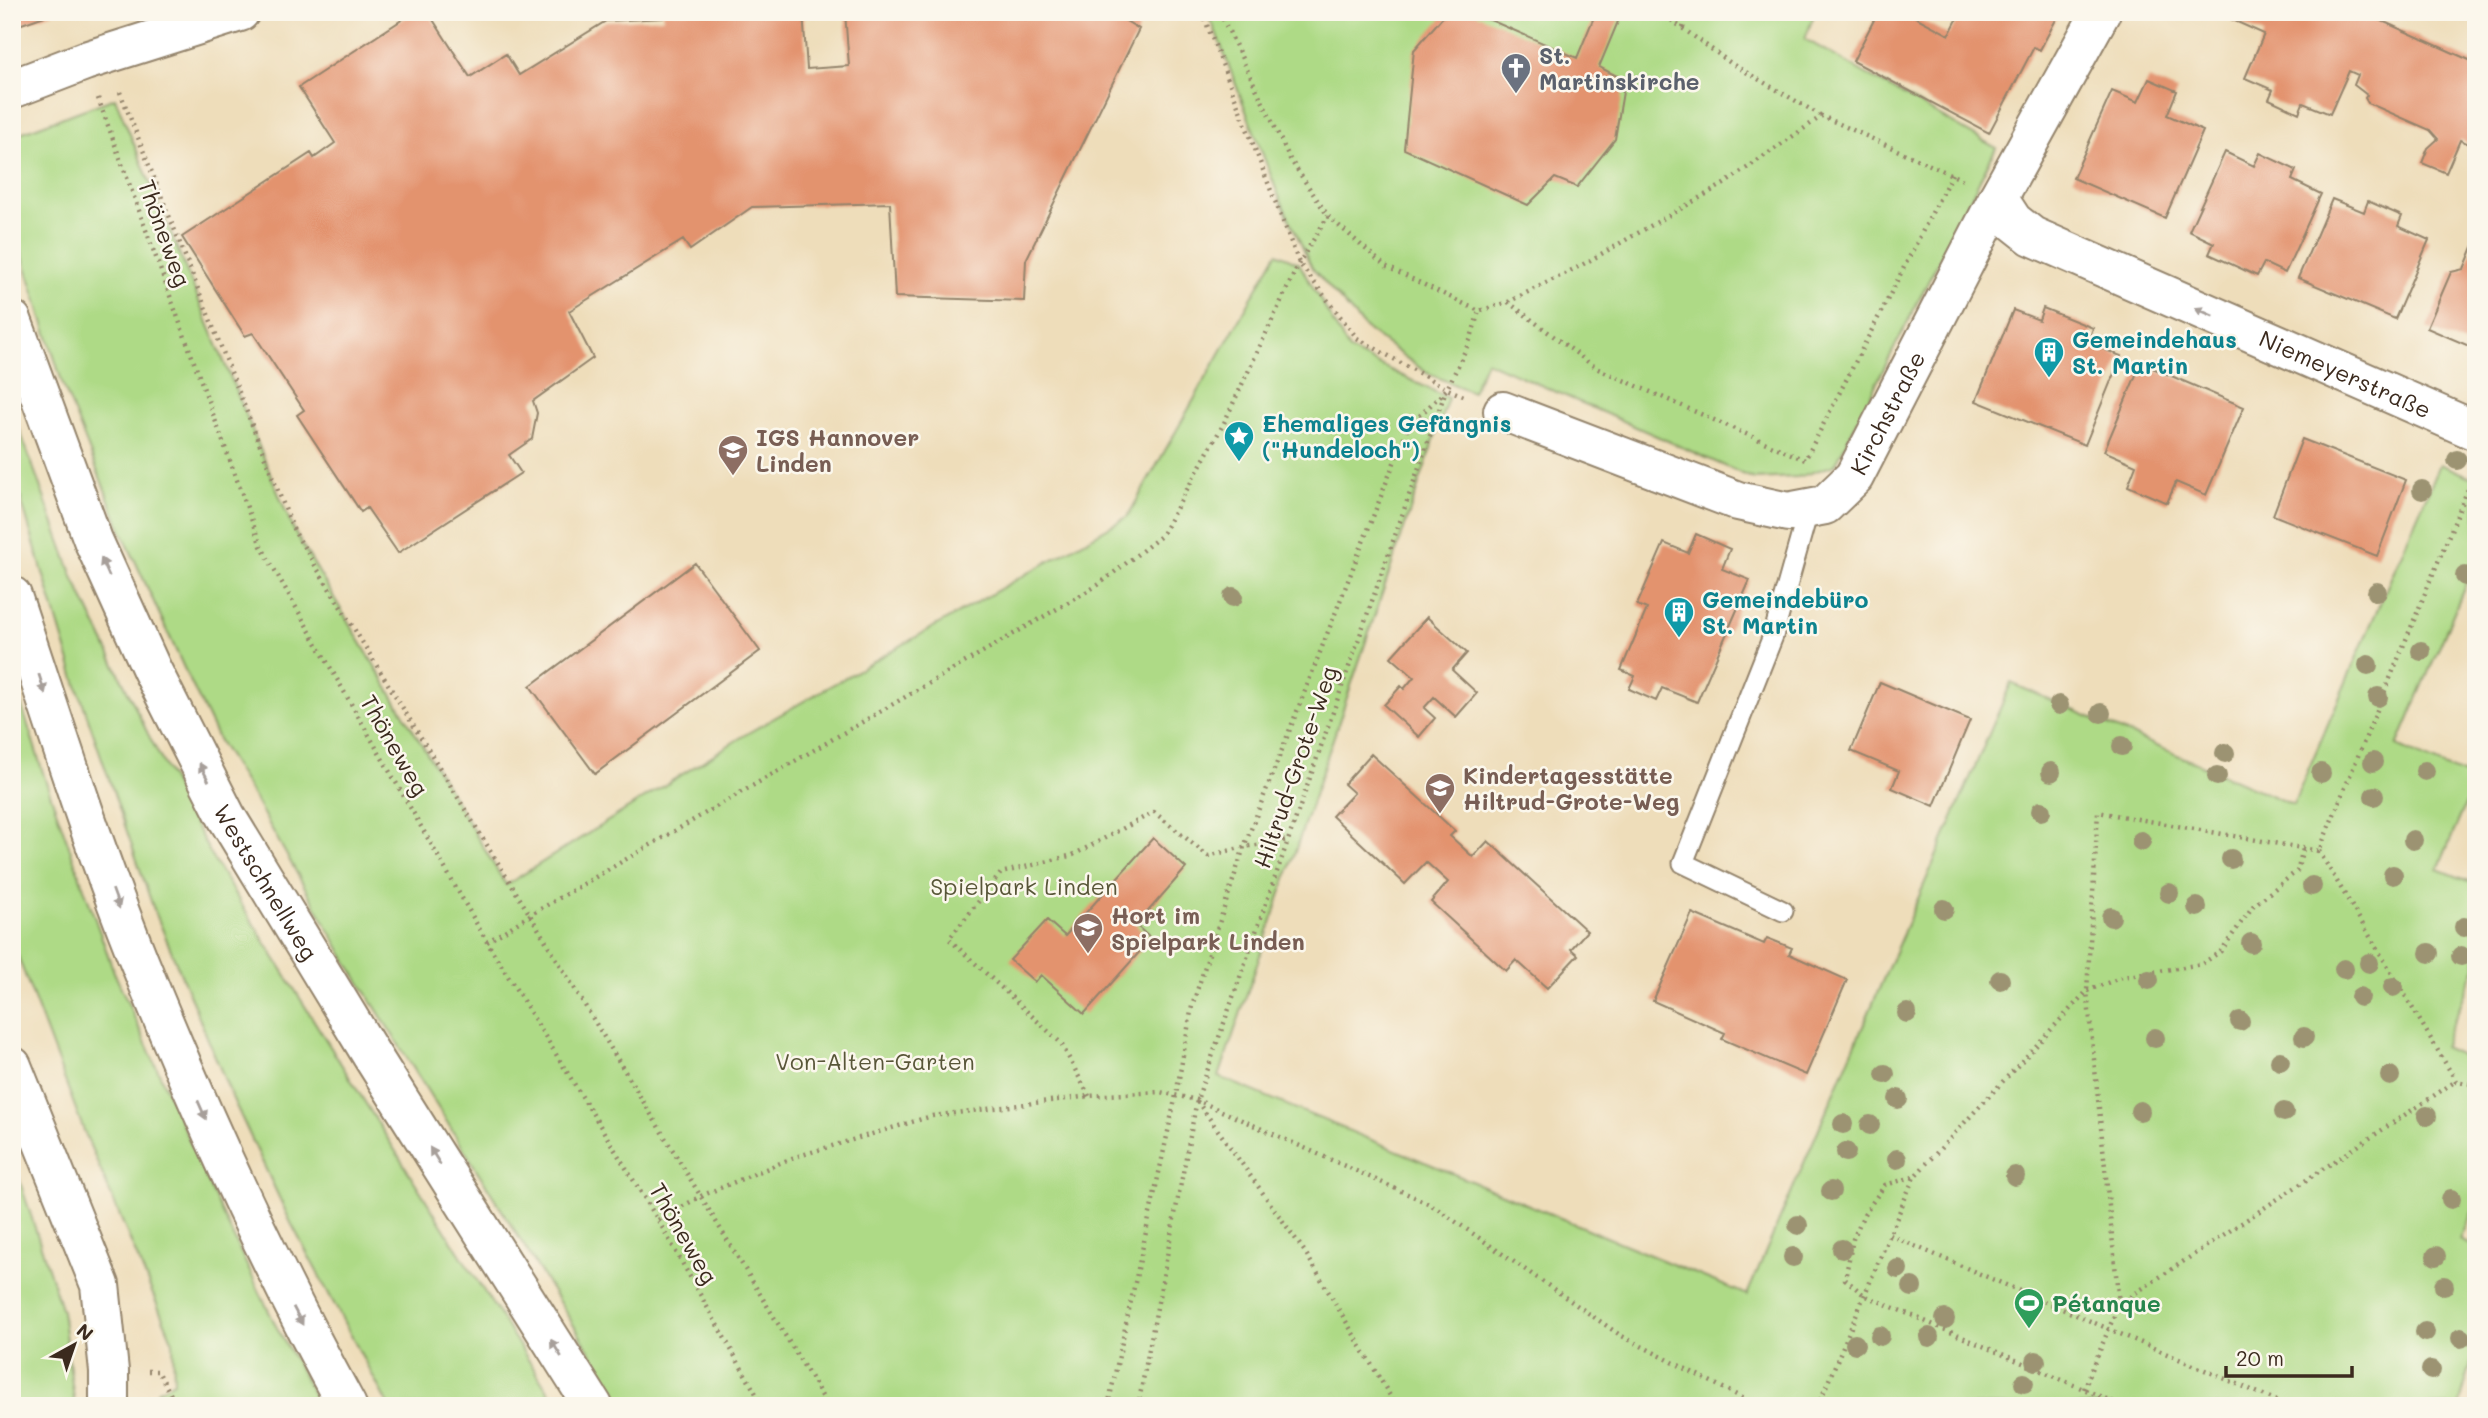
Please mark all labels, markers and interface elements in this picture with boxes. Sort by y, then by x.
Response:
place label: St. Martinskirche [1539,40,1699,96]
church icon: St. Martinskirche [1499,51,1533,95]
street label: Thöneweg [132,175,198,291]
one-way arrow [2194,306,2214,318]
street label: Niemeyerstraße [2255,323,2436,425]
place label: Gemeindehaus St. Martin [2072,324,2237,380]
building icon: Gemeindehaus St. Martin [2032,335,2066,379]
street label: Kirchstraße [1843,346,1931,480]
place label: Ehemaliges Gefängnis ("Hundeloch") [1262,408,1511,464]
place icon: Ehemaliges Gefängnis ("Hundeloch") [1222,419,1256,463]
place label: IGS Hannover Linden [756,422,919,478]
school or university icon: IGS Hannover Linden [716,433,750,477]
one-way arrow [99,557,111,577]
place label: Gemeindebüro St. Martin [1702,584,1868,640]
building icon: Gemeindebüro St. Martin [1662,595,1696,639]
street label: Hiltrud-Grote-Weg [1246,662,1344,872]
one-way arrow [37,674,47,695]
street label: Thöneweg [354,689,436,801]
place label: Kindertagesstätte Hiltrud-Grote-Weg [1463,760,1679,816]
one-way arrow [198,762,210,782]
school or university icon: Kindertagesstätte Hiltrud-Grote-Weg [1423,771,1457,815]
street label: Westschnellweg [207,799,325,965]
park label: Spielpark Linden [930,871,1118,901]
one-way arrow [111,889,122,910]
place label: Hort im Spielpark Linden [1111,900,1305,956]
school or university icon: Hort im Spielpark Linden [1071,911,1105,955]
park label: Von-Alten-Garten [775,1046,975,1076]
one-way arrow [196,1100,208,1120]
one-way arrow [428,1146,441,1165]
street label: Thöneweg [643,1177,725,1289]
sports icon: Pétanque [2012,1286,2046,1330]
place label: Pétanque [2052,1288,2161,1318]
one-way arrow [292,1306,303,1326]
north arrow [38,1310,108,1380]
text: N [72,1317,99,1346]
scale bar [2226,1334,2352,1378]
one-way arrow [550,1338,563,1358]
text: 20 m [2236,1344,2284,1371]

